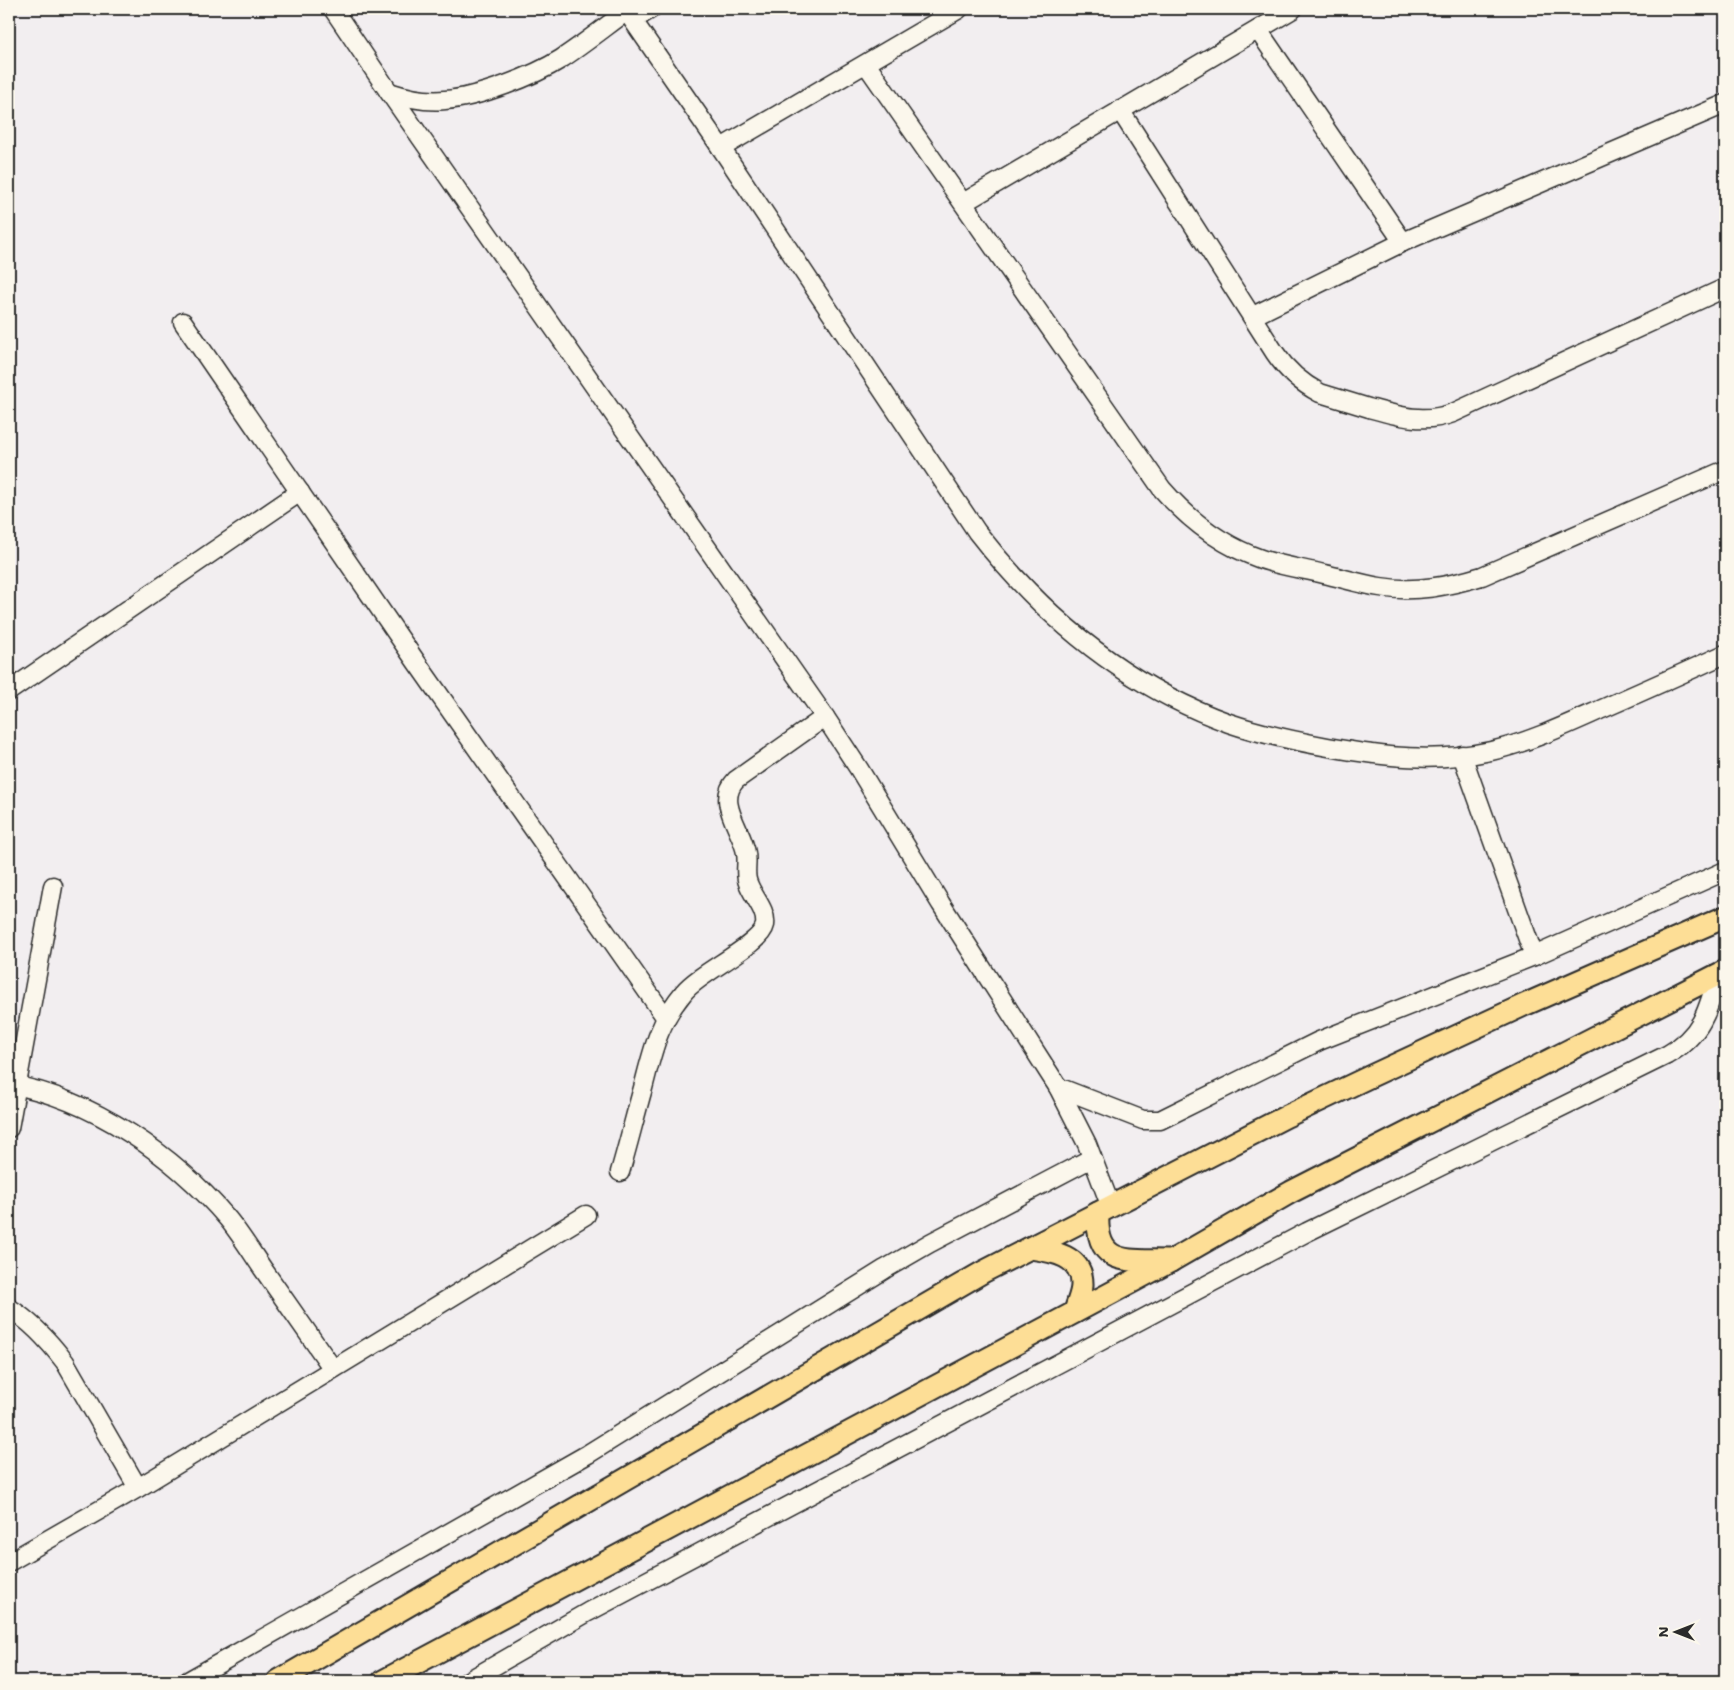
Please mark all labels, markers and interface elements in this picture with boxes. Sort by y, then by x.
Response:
north arrow [1652,1608,1702,1658]
text: N [1654,1626,1672,1638]

